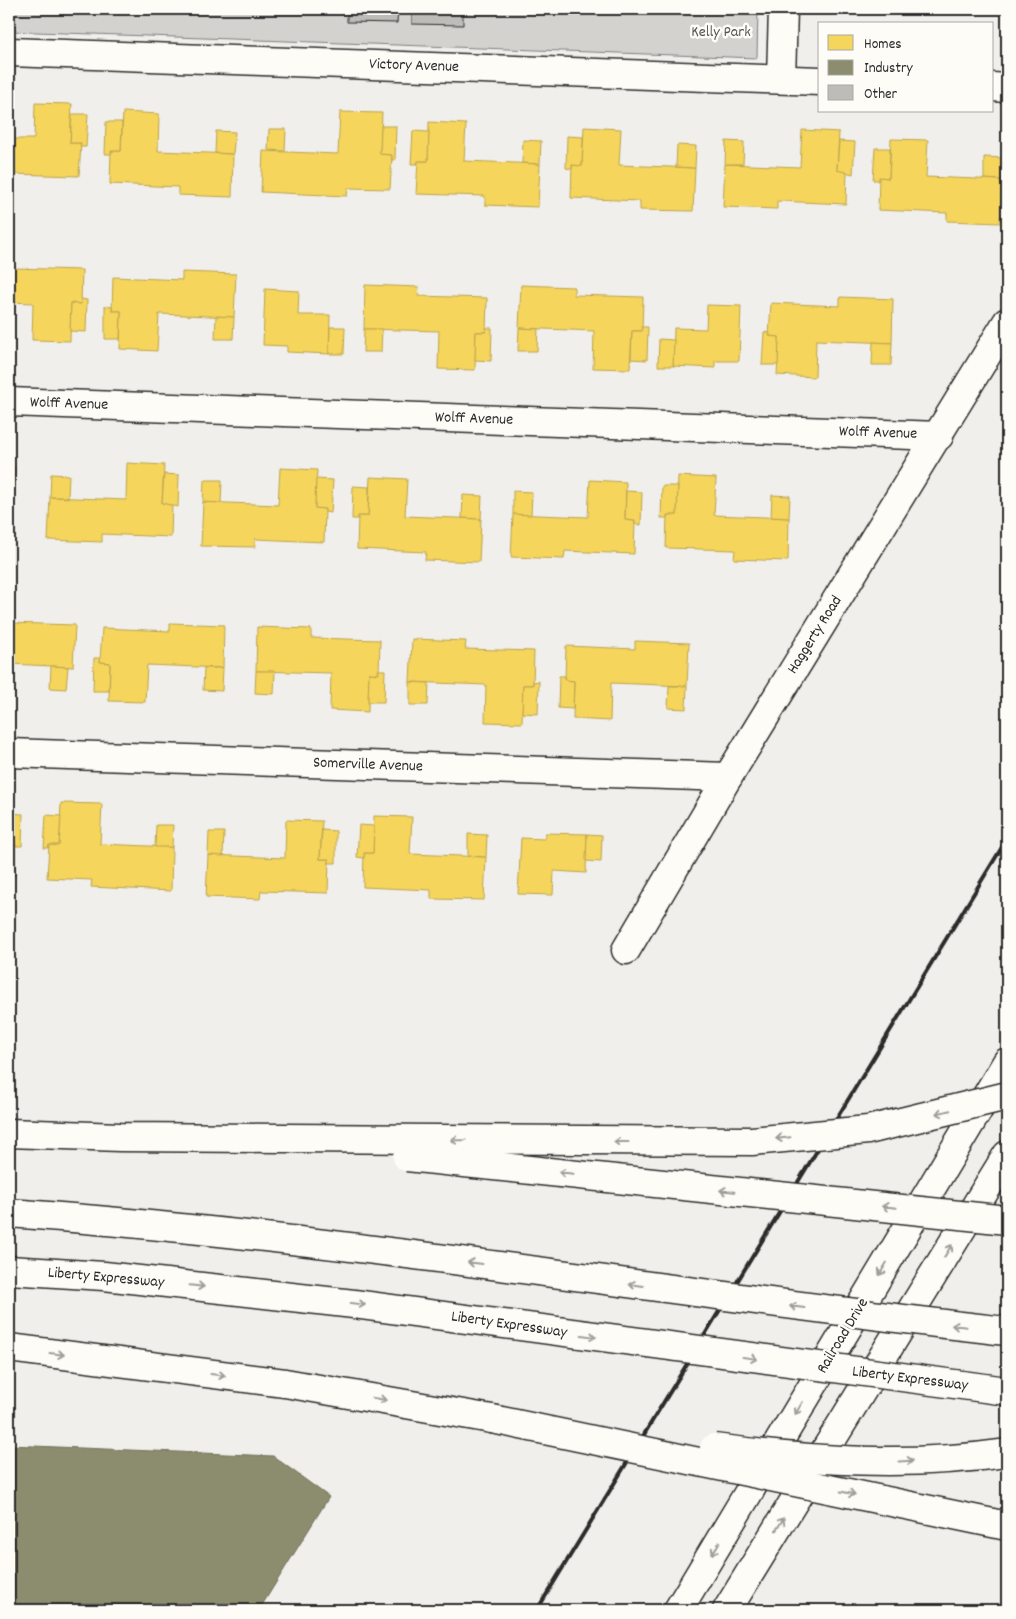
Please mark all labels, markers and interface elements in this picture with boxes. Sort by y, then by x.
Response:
park label: Kelly Park [691,21,751,44]
legend [818,22,994,112]
text: Homes [864,34,902,56]
street label: Victory Avenue [369,53,459,79]
text: Industry [864,58,913,80]
text: Other [864,84,898,106]
street label: Wolff Avenue [29,391,109,417]
street label: Wolff Avenue [434,406,514,432]
street label: Wolff Avenue [838,420,918,446]
street label: Haggerty Road [782,591,848,679]
street label: Somerville Avenue [313,752,423,778]
one-way arrow [935,1108,951,1117]
one-way arrow [775,1133,791,1143]
one-way arrow [451,1135,467,1145]
one-way arrow [613,1137,630,1147]
one-way arrow [558,1168,574,1178]
one-way arrow [720,1186,736,1196]
one-way arrow [881,1202,897,1212]
one-way arrow [943,1245,953,1259]
one-way arrow [468,1257,484,1267]
street label: Liberty Expressway [47,1261,166,1295]
one-way arrow [877,1261,887,1275]
one-way arrow [629,1280,645,1290]
one-way arrow [188,1281,204,1291]
street label: Railroad Drive [811,1294,875,1378]
one-way arrow [350,1299,366,1309]
one-way arrow [790,1301,806,1311]
street label: Liberty Expressway [450,1305,569,1345]
one-way arrow [951,1321,967,1331]
one-way arrow [580,1332,596,1342]
one-way arrow [49,1349,65,1359]
one-way arrow [741,1353,757,1363]
street label: Liberty Expressway [851,1360,970,1398]
one-way arrow [210,1370,226,1380]
one-way arrow [371,1395,387,1405]
one-way arrow [794,1401,804,1415]
one-way arrow [897,1457,913,1466]
one-way arrow [840,1488,856,1498]
one-way arrow [775,1517,786,1531]
one-way arrow [710,1540,720,1554]

